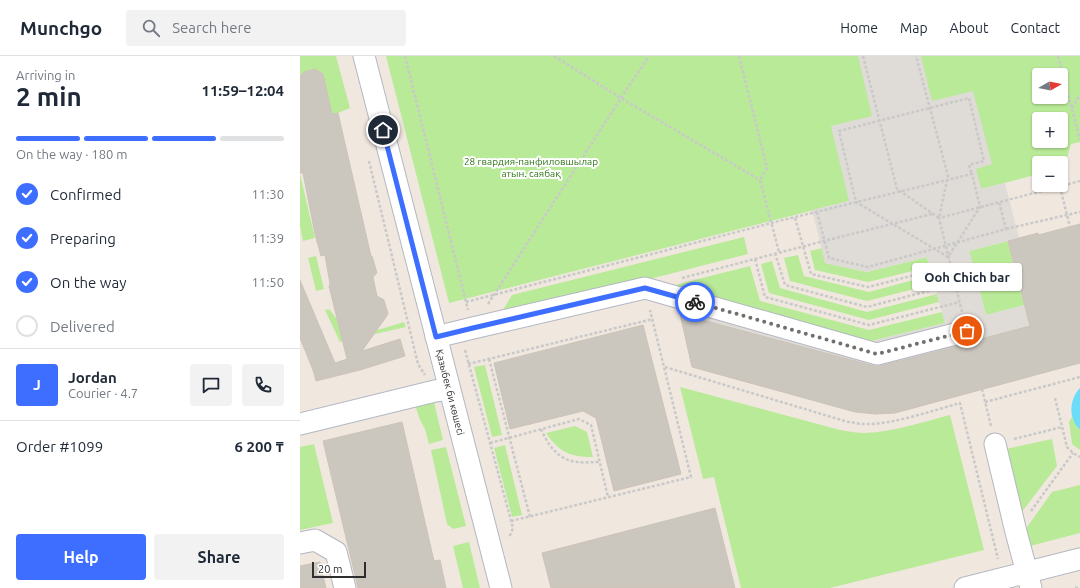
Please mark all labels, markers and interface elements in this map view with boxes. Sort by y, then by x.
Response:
search box [126,10,406,46]
text: Munchgo [20,17,102,39]
icon: search [140,17,162,39]
text: Search here [172,19,252,36]
text: Home [840,20,878,36]
text: Map [900,20,928,36]
text: About [950,20,989,36]
text: Contact [1011,20,1060,36]
text: Arriving in [16,68,75,82]
north arrow [1032,68,1068,104]
map controls [1032,68,1068,192]
text: 2 min [16,82,82,111]
text: 11:59–12:04 [201,82,284,99]
button: + [1032,112,1068,148]
pin [366,113,400,147]
icon: home [372,119,394,141]
text: On the way · 180 m [16,147,128,161]
park label: 28 гвардия-панфиловшылар атын. саябақ [464,156,598,179]
button: − [1032,156,1068,192]
icon: check [16,183,38,205]
text: Confirmed [50,186,122,203]
text: 11:30 [251,187,284,201]
icon: check [16,227,38,249]
text: Preparing [50,230,116,247]
text: 11:39 [251,231,284,245]
callout: Ooh Chich bar [912,263,1022,291]
text: Ooh Chich bar [924,270,1010,284]
icon: check [16,271,38,293]
text: On the way [50,274,126,291]
text: 11:50 [251,275,284,289]
courier [675,282,715,322]
icon: bike [684,291,706,313]
pin [950,314,984,348]
text: Delivered [50,318,115,335]
icon: bag [956,320,978,342]
street label: Қазыбек би көшесі [434,348,466,436]
button: chat [190,364,232,406]
button: phone [242,364,284,406]
text: Jordan [68,369,117,386]
text: J [33,376,41,393]
text: Courier · 4.7 [68,386,138,400]
text: Order #1099 [16,438,103,455]
text: 6 200 ₸ [235,438,284,455]
button: Help [16,534,146,580]
button: Share [154,534,284,580]
scale bar [312,560,366,579]
text: 20 m [318,563,342,575]

